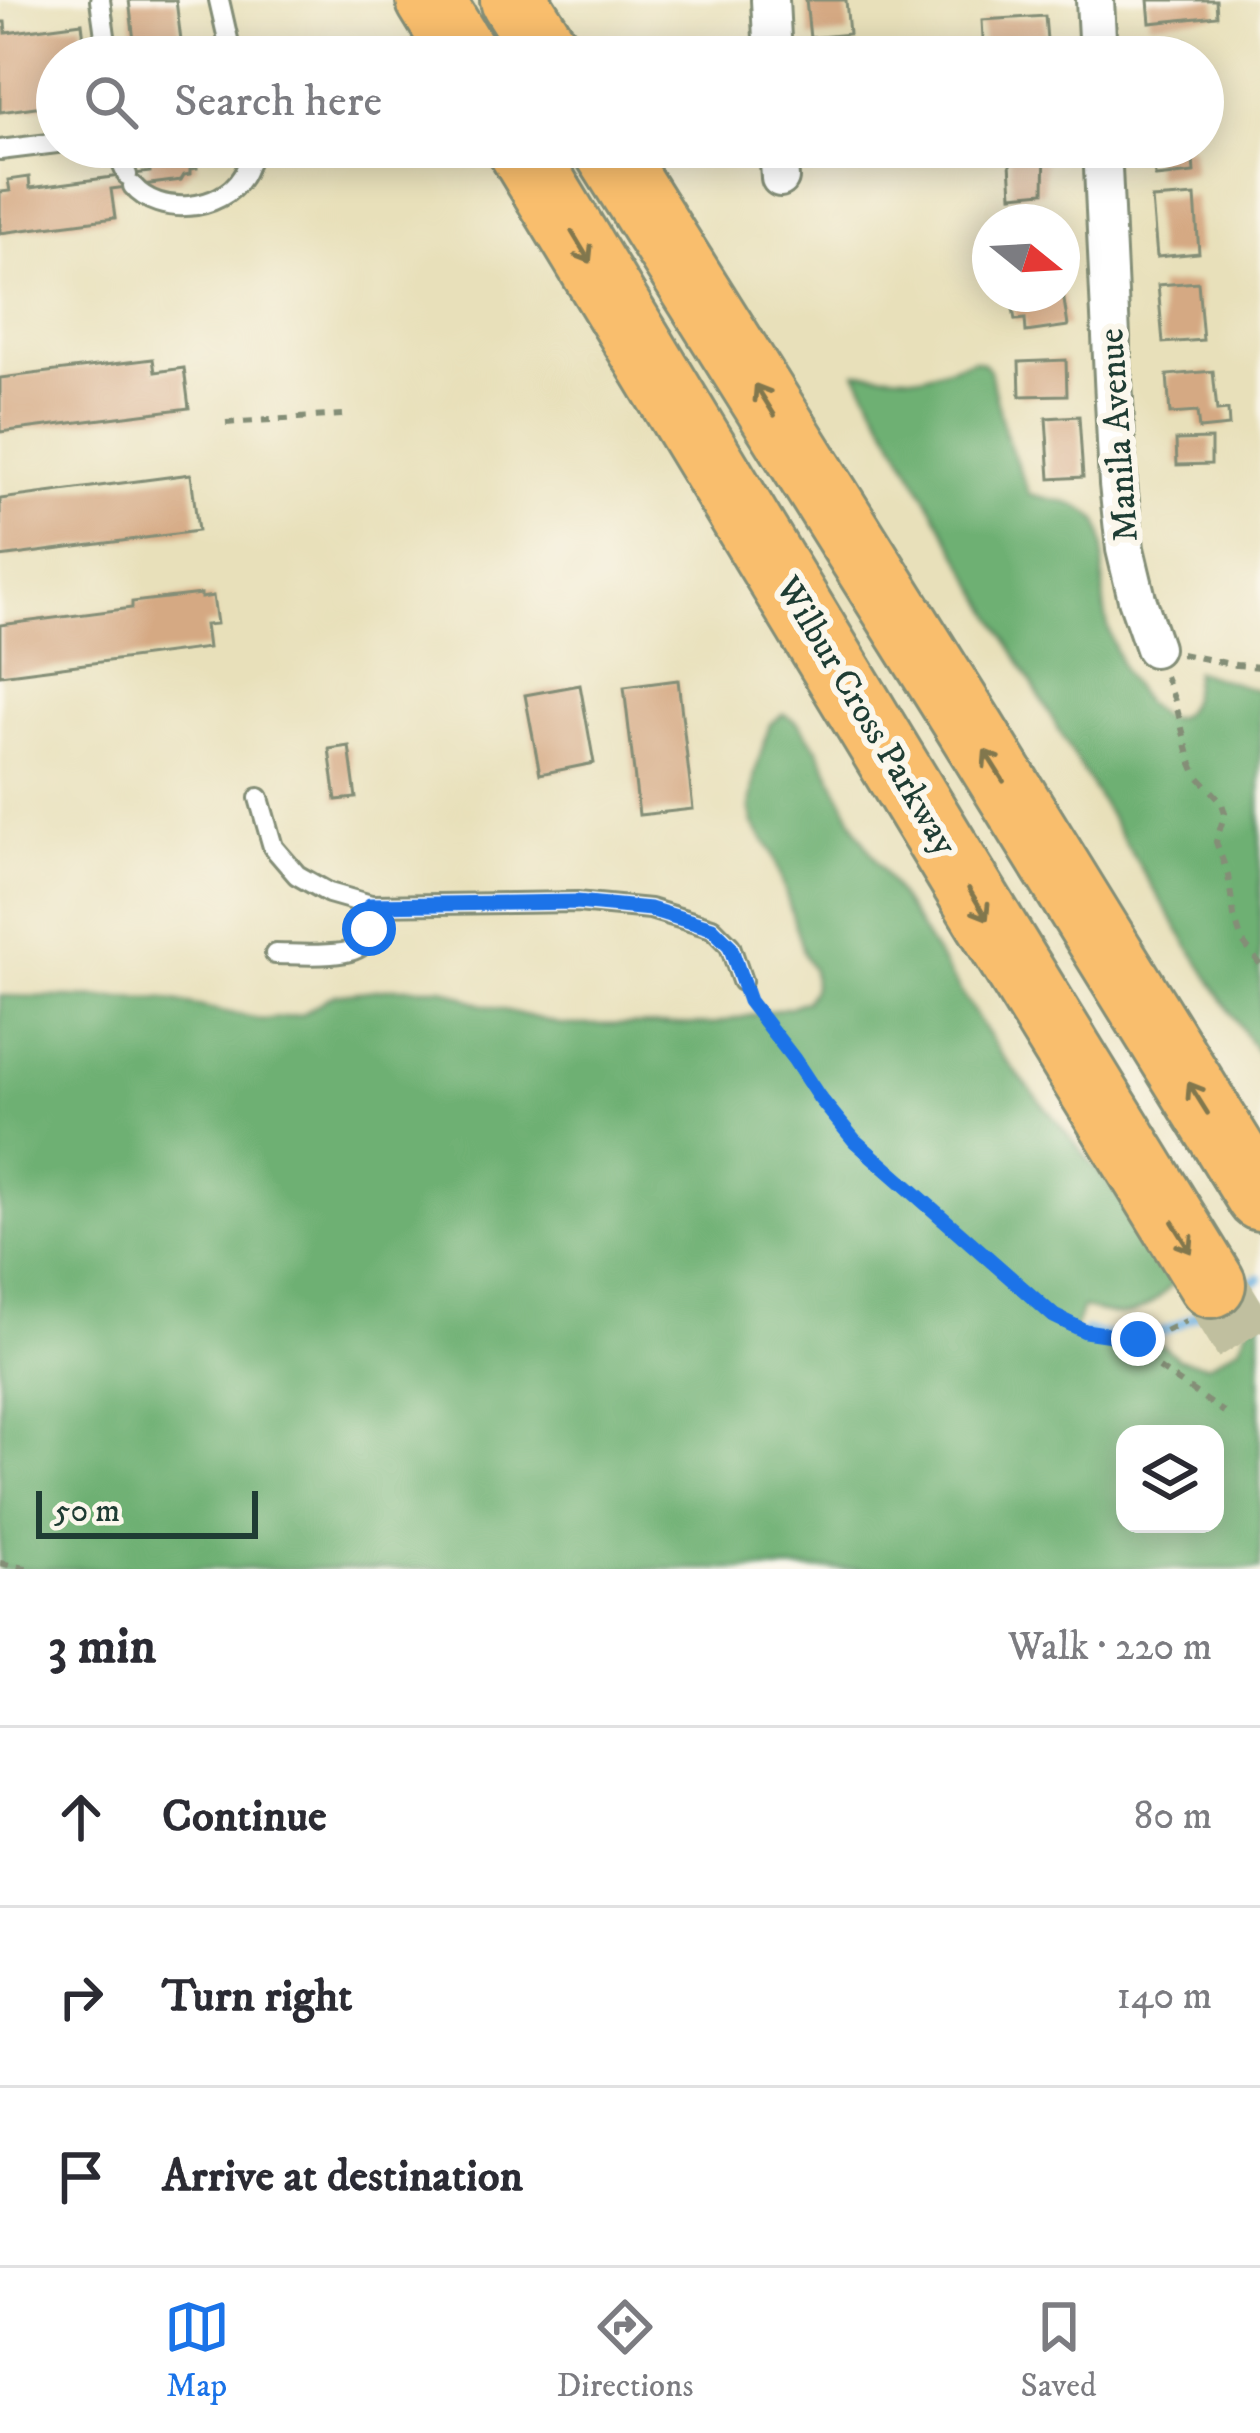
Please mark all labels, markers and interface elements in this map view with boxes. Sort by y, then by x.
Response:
search box [36,36,1224,168]
icon: search [78,69,144,135]
text: Search here [174,74,382,130]
north arrow [972,204,1080,312]
one-way arrow [569,229,593,263]
street label: Manila Avenue [1089,327,1149,543]
one-way arrow [752,383,777,417]
street label: Wilbur Cross Parkway [765,568,967,864]
one-way arrow [982,750,1006,784]
one-way arrow [967,886,991,921]
route start [342,902,396,956]
one-way arrow [1186,1082,1210,1116]
one-way arrow [1170,1219,1194,1253]
route end [1111,1312,1165,1366]
map controls [1116,1425,1224,1533]
button: layers [1116,1425,1224,1533]
scale bar [36,1485,258,1538]
text: 50 m [54,1491,120,1532]
text: 3 min [48,1615,156,1679]
text: Walk · 220 m [1008,1623,1212,1672]
icon: ahead [48,1784,114,1850]
text: Continue [162,1789,327,1845]
text: 80 m [1134,1792,1212,1841]
icon: right [48,1964,114,2030]
text: Turn right [162,1969,352,2025]
text: 140 m [1117,1972,1212,2021]
icon: arrive [48,2144,114,2210]
text: Arrive at destination [162,2149,523,2205]
tab: Map [164,2294,230,2407]
tab: Directions [557,2294,693,2407]
tab: Saved [1021,2294,1096,2407]

